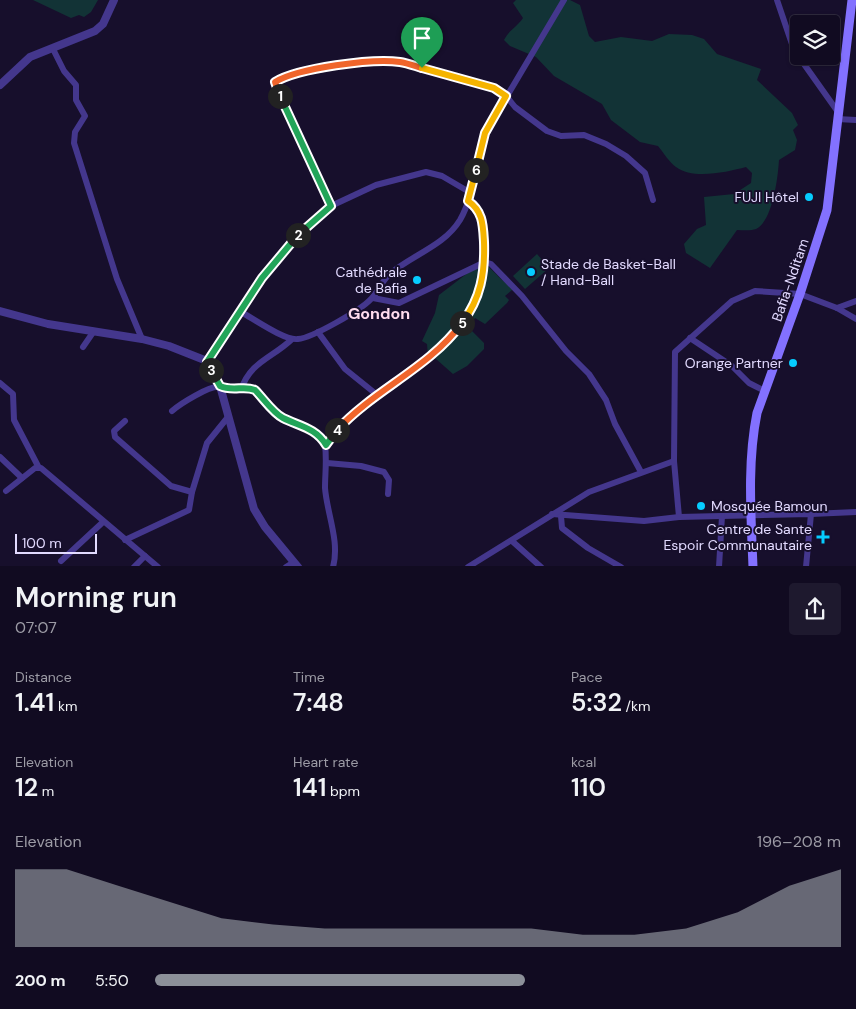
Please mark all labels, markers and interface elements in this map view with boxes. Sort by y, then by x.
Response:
map controls [790,15,840,65]
button: layers [790,15,840,65]
pin [401,17,443,68]
icon: arrive [408,24,436,52]
pin: 1 [268,84,292,108]
text: 1 [278,87,283,105]
pin: 6 [464,158,488,182]
text: 6 [472,161,481,179]
place label: FUJI Hôtel [734,188,799,206]
marker: FUJI Hôtel [803,191,815,203]
pin: 2 [286,222,310,248]
text: 2 [294,226,303,244]
street label: Bafia-Nditam [767,236,813,324]
place label: Stade de Basket-Ball / Hand-Ball [541,255,676,289]
place label: Cathédrale de Bafia [335,263,407,297]
marker: Stade de Basket-Ball / Hand-Ball [525,266,537,278]
marker: Cathédrale de Bafia [411,274,423,286]
district label: Gondon [348,303,410,324]
pin: 5 [450,310,474,336]
text: 5 [458,314,467,332]
place label: Orange Partner [685,354,783,372]
marker: Orange Partner [787,357,799,369]
pin: 3 [198,358,224,382]
text: 3 [207,361,216,379]
pin: 4 [324,418,350,442]
text: 4 [333,421,342,439]
place label: Mosquée Bamoun [711,497,827,515]
marker: Mosquée Bamoun [695,500,707,512]
place label: Centre de Sante Espoir Communautaire [663,520,812,554]
marker: Centre de Sante Espoir Communautaire [816,530,830,544]
scale bar [15,532,98,555]
text: 100 m [22,534,62,552]
text: Morning run [15,579,177,616]
button: share [789,583,841,635]
text: 07:07 [15,617,57,638]
text: Distance [15,668,72,686]
text: Time [293,668,325,686]
text: Pace [571,668,602,686]
text: 1.41 [15,686,54,719]
text: 7:48 [293,686,344,719]
text: 5:32 [571,686,622,719]
text: km [54,697,78,715]
text: /km [622,697,651,715]
text: Elevation [15,753,73,771]
text: Heart rate [293,753,358,771]
text: kcal [571,753,596,771]
text: 12 [15,771,38,804]
text: 141 [293,771,326,804]
text: 110 [571,771,606,804]
text: m [38,782,54,800]
text: bpm [326,782,360,800]
text: Elevation [15,831,82,852]
text: 196–208 m [757,831,841,852]
text: 200 m [15,970,66,991]
text: 5:50 [95,970,129,991]

